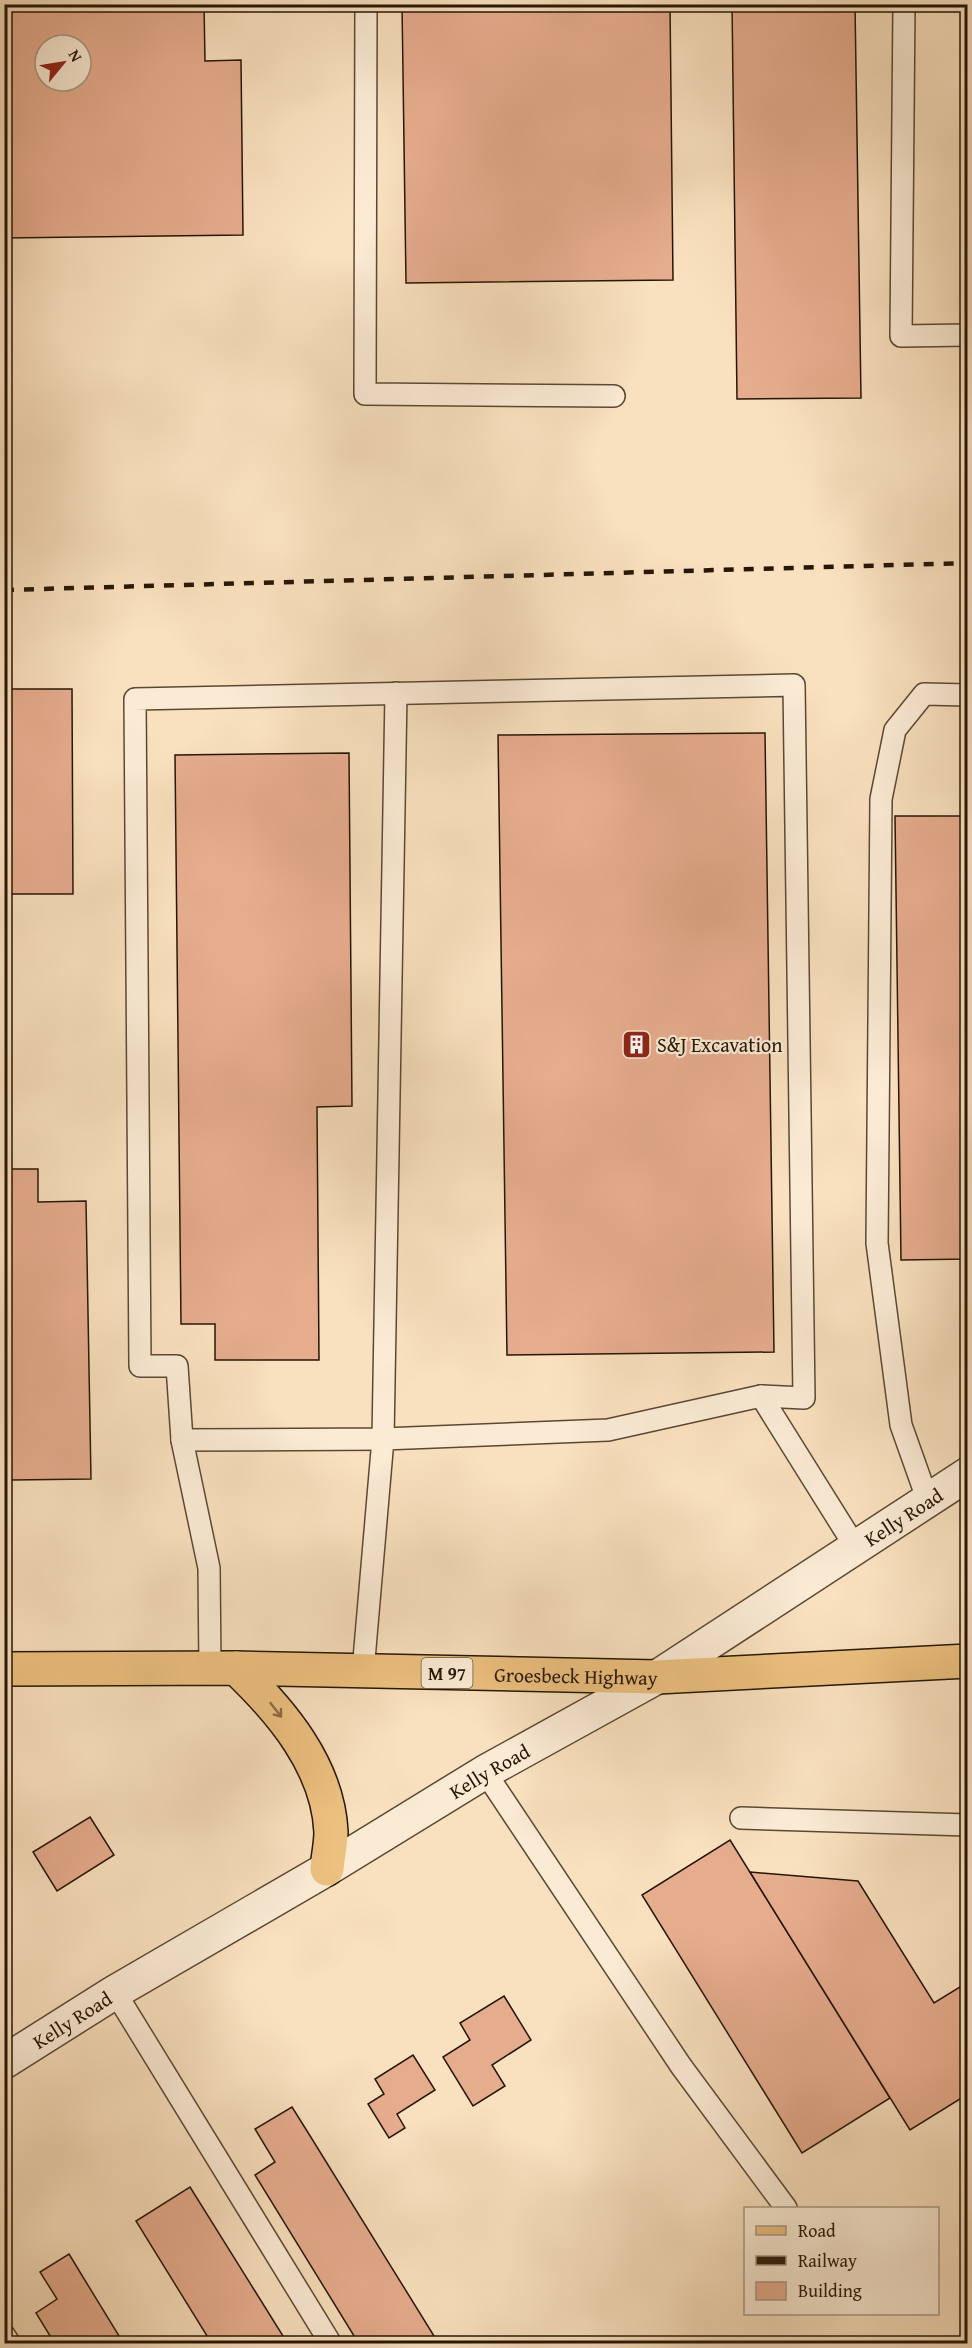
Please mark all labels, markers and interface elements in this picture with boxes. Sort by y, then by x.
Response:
north arrow [33,33,93,93]
text: N [63,45,89,66]
building icon: S&J Excavation [620,1028,652,1060]
place label: S&J Excavation [657,1030,782,1059]
street label: Kelly Road [858,1480,948,1553]
road number: M 97 [422,1658,472,1688]
street label: Groesbeck Highway [494,1659,658,1692]
one-way arrow [270,1702,283,1718]
street label: Kelly Road [443,1736,535,1805]
street label: Kelly Road [26,1983,117,2055]
legend [744,2207,939,2315]
text: Road [798,2217,836,2244]
text: Railway [798,2247,857,2274]
text: Building [798,2277,862,2304]

